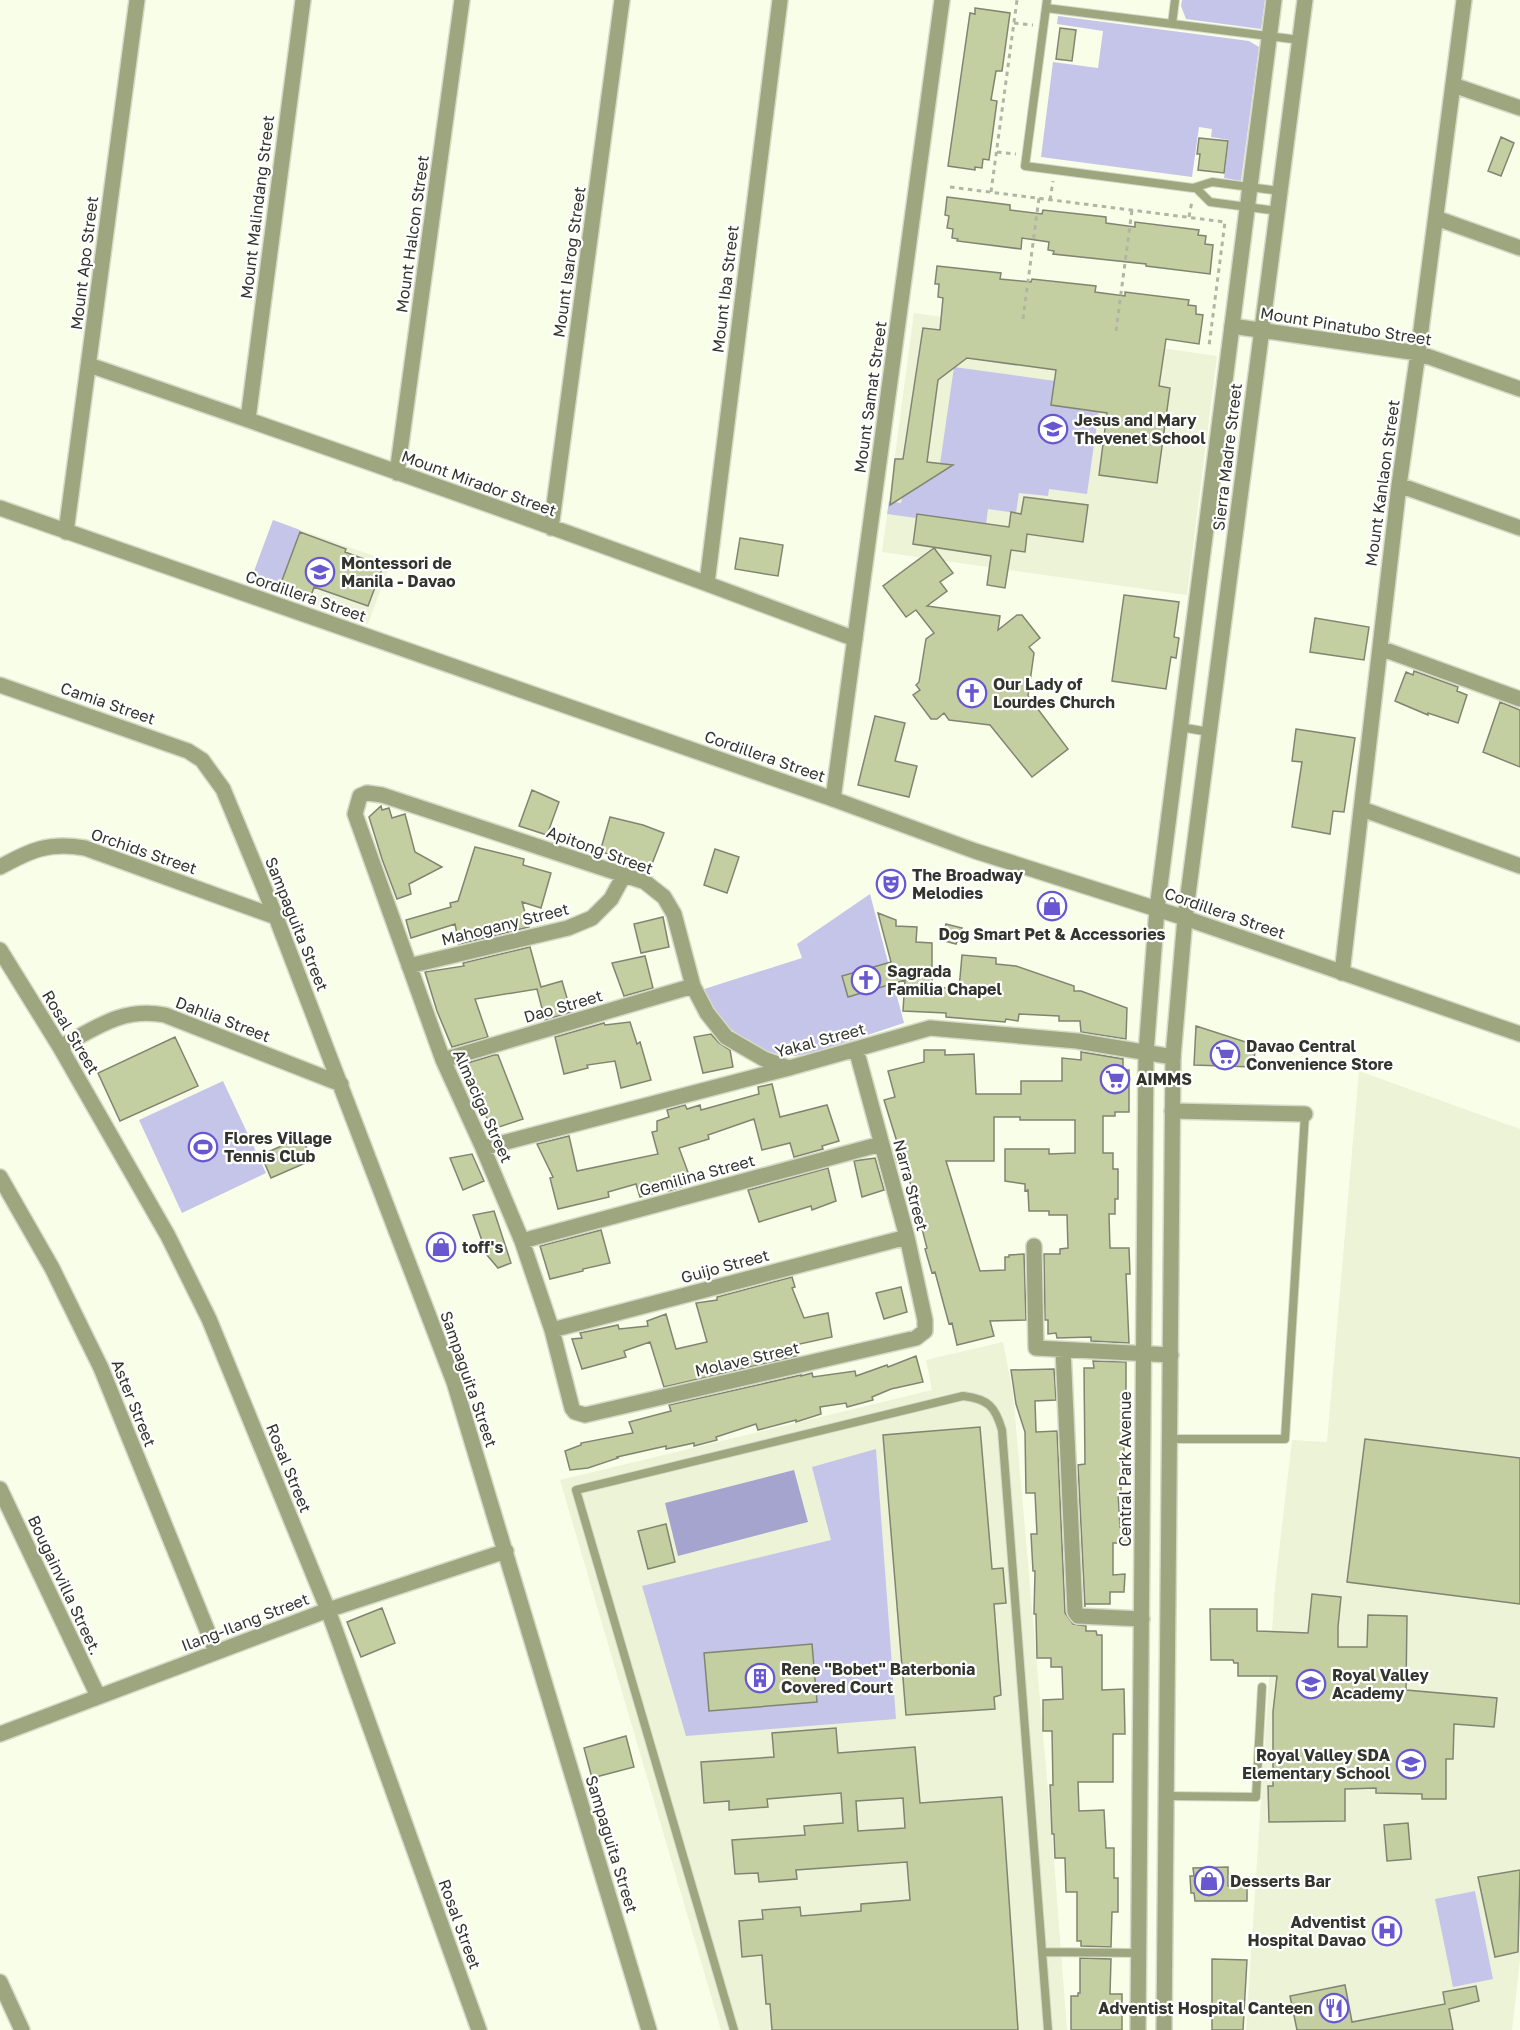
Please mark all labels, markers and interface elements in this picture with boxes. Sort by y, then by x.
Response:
street label: Mount Malindang Street [236,114,278,300]
street label: Mount Halcon Street [391,154,433,314]
street label: Mount Isarog Street [548,185,590,339]
street label: Mount Apo Street [66,195,102,331]
street label: Mount Iba Street [707,224,743,354]
street label: Mount Pinatubo Street [1259,303,1433,349]
street label: Mount Samat Street [849,320,891,474]
street label: Sierra Madre Street [1208,382,1246,532]
street label: Mount Kanlaon Street [1360,399,1404,567]
place label: Jesus and Mary Thevenet School [1074,410,1206,448]
school or university icon: Jesus and Mary Thevenet School [1037,413,1069,445]
street label: Mount Mirador Street [399,446,559,520]
place label: Montessori de Manila - Davao [341,553,456,591]
school or university icon: Montessori de Manila - Davao [304,556,336,588]
street label: Cordillera Street [243,566,369,626]
place label: Our Lady of Lourdes Church [993,674,1115,712]
street label: Camia Street [58,677,158,729]
church icon: Our Lady of Lourdes Church [956,677,988,709]
street label: Cordillera Street [702,726,828,786]
street label: Apitong Street [544,821,656,879]
street label: Orchids Street [89,824,199,878]
street label: Sampaguita Street [261,854,333,994]
place label: The Broadway Melodies [912,865,1023,903]
theatre icon: The Broadway Melodies [875,868,907,900]
street label: Cordillera Street [1162,883,1288,943]
shop icon: Dog Smart Pet & Accessories [1036,890,1068,922]
street label: Mahogany Street [439,898,571,950]
place label: Dog Smart Pet & Accessories [938,924,1166,944]
place label: Sagrada Familia Chapel [887,961,1002,999]
church icon: Sagrada Familia Chapel [850,964,882,996]
street label: Dao Street [521,985,605,1027]
street label: Rosal Street [38,986,104,1078]
street label: Dahlia Street [173,992,273,1046]
street label: Yakal Street [773,1018,867,1062]
place label: Davao Central Convenience Store [1246,1036,1393,1074]
supermarket icon: Davao Central Convenience Store [1209,1039,1241,1071]
street label: Almaciga Street [449,1046,517,1166]
supermarket icon: AIMMS [1099,1063,1131,1095]
place label: AIMMS [1136,1069,1192,1089]
place label: Flores Village Tennis Club [224,1128,332,1166]
sports icon: Flores Village Tennis Club [187,1131,219,1163]
street label: Narra Street [889,1137,933,1233]
street label: Gemilina Street [637,1150,757,1200]
shop icon: toff's [425,1231,457,1263]
place label: toff's [462,1237,503,1257]
street label: Guijo Street [679,1245,771,1287]
street label: Sampaguita Street [436,1308,502,1450]
street label: Molave Street [693,1337,801,1381]
street label: Aster Street [107,1356,161,1450]
street label: Central Park Avenue [1115,1391,1135,1547]
street label: Rosal Street [262,1421,316,1515]
street label: Bougainvilla Street. [24,1512,106,1658]
street label: Ilang-Ilang Street [178,1588,312,1656]
place label: Rene "Bobet" Baterbonia Covered Court [781,1659,975,1697]
building icon: Rene "Bobet" Baterbonia Covered Court [744,1662,776,1694]
place label: Royal Valley Academy [1332,1665,1429,1703]
school or university icon: Royal Valley Academy [1295,1668,1327,1700]
place label: Royal Valley SDA Elementary School [1242,1745,1391,1783]
school or university icon: Royal Valley SDA Elementary School [1395,1748,1427,1780]
street label: Sampaguita Street [582,1773,642,1915]
shop icon: Desserts Bar [1193,1865,1225,1897]
place label: Desserts Bar [1230,1871,1331,1891]
street label: Rosal Street [434,1876,486,1972]
place label: Adventist Hospital Davao [1248,1912,1366,1950]
hospital icon: Adventist Hospital Davao [1371,1915,1403,1947]
restaurant icon: Adventist Hospital Canteen [1318,1992,1350,2024]
place label: Adventist Hospital Canteen [1098,1998,1313,2018]

